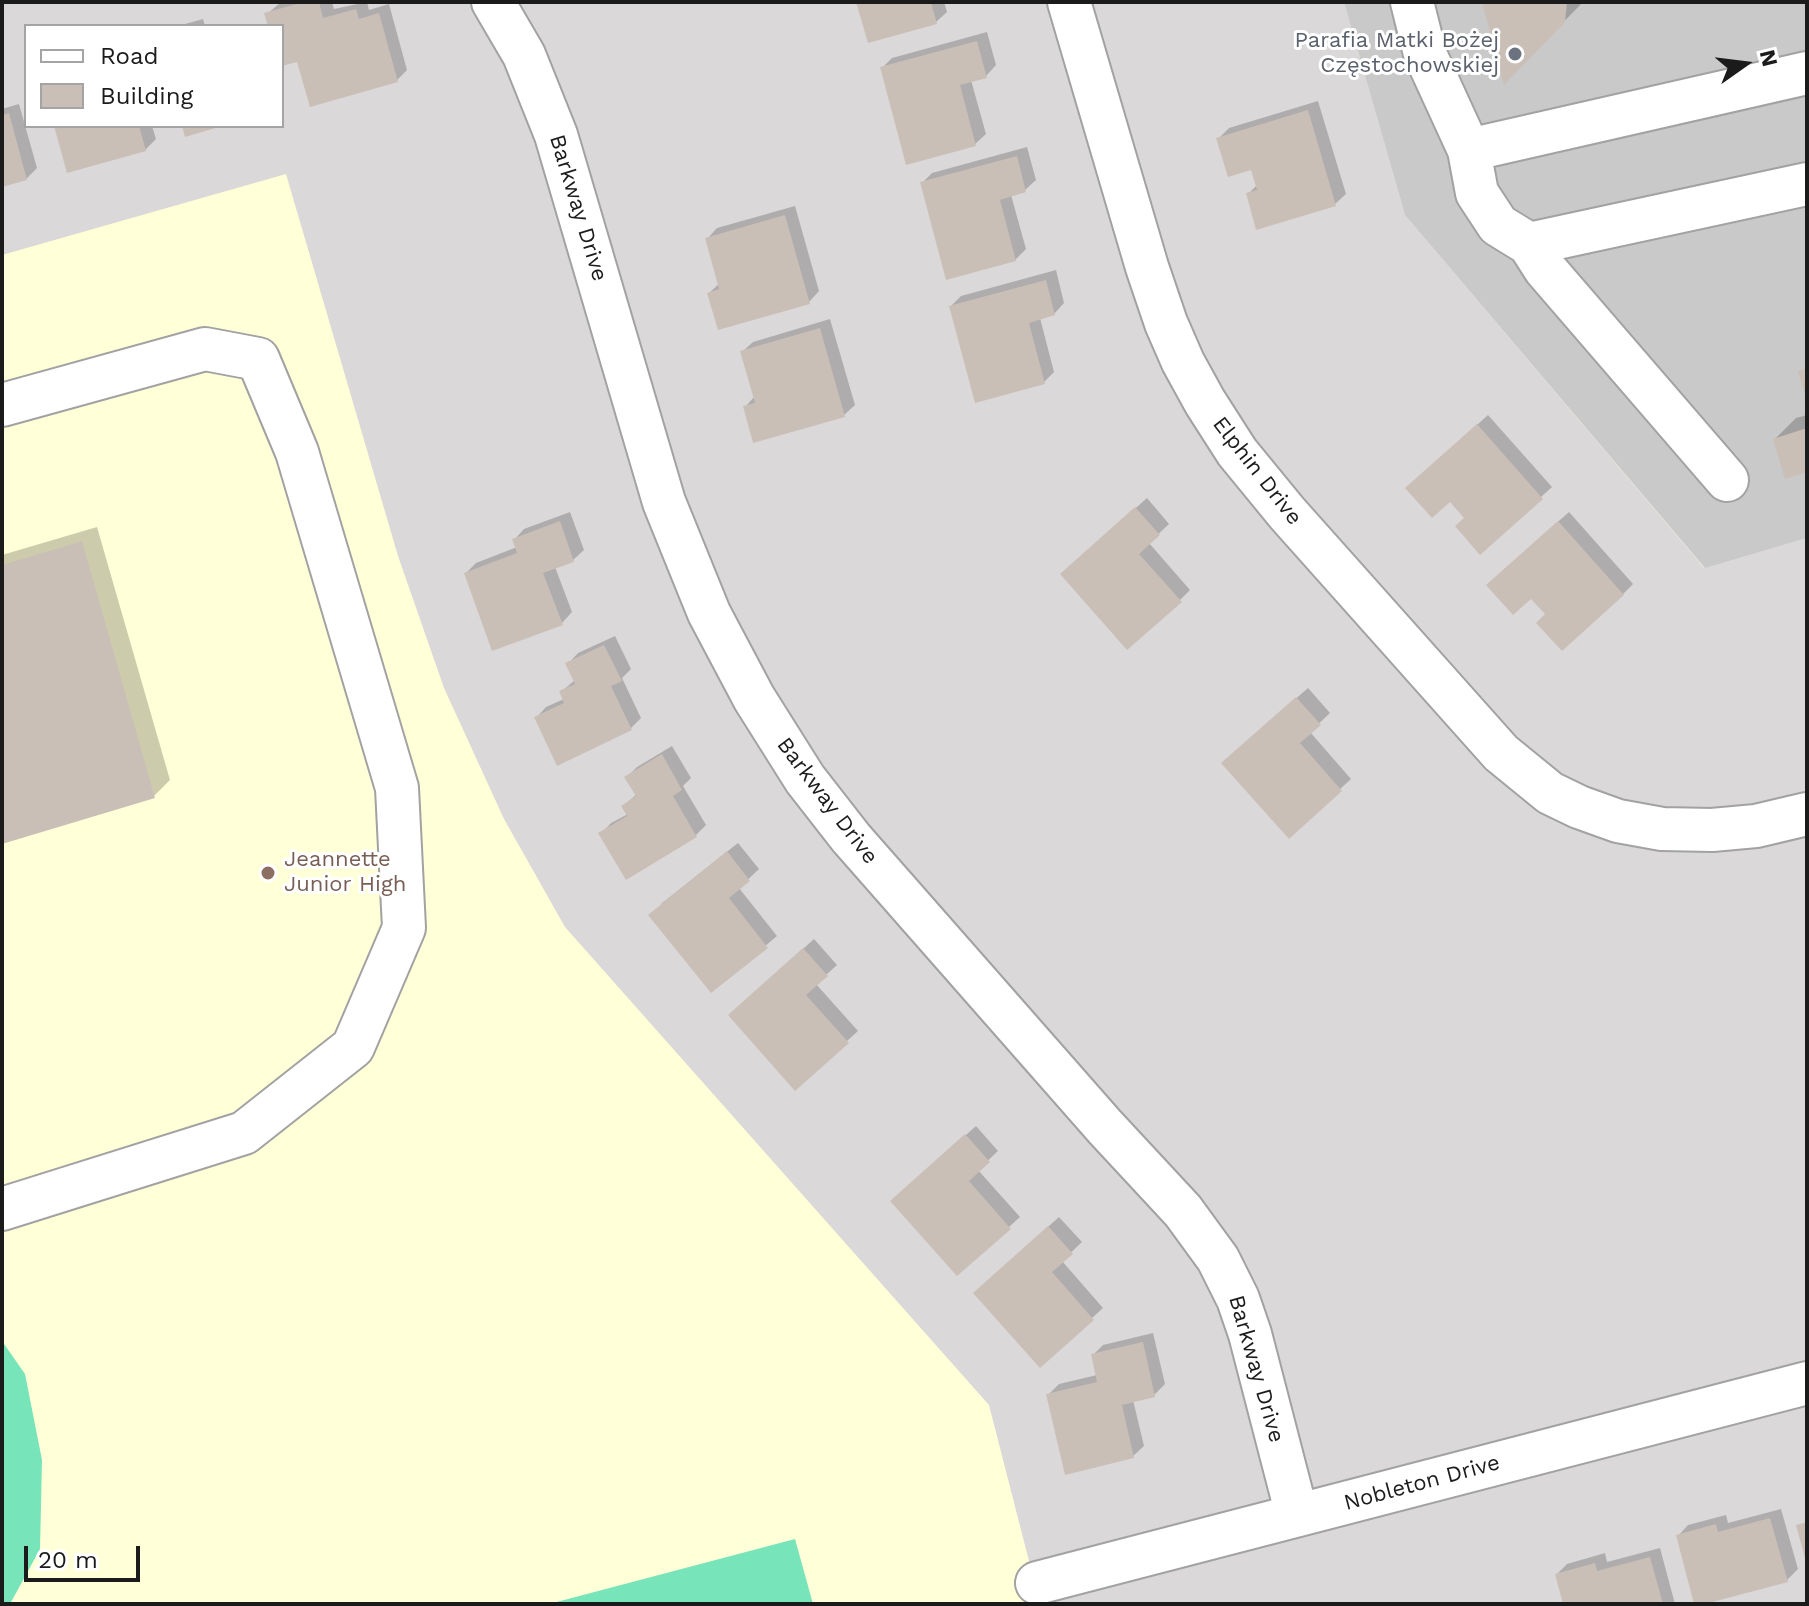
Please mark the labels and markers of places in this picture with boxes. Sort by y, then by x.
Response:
place label: Parafia Matki Bożej Częstochowskiej [1294,28,1499,80]
marker: Parafia Matki Bożej Częstochowskiej [1506,45,1524,63]
place label: Jeannette Junior High [284,847,406,898]
marker: Jeannette Junior High [259,864,277,882]

